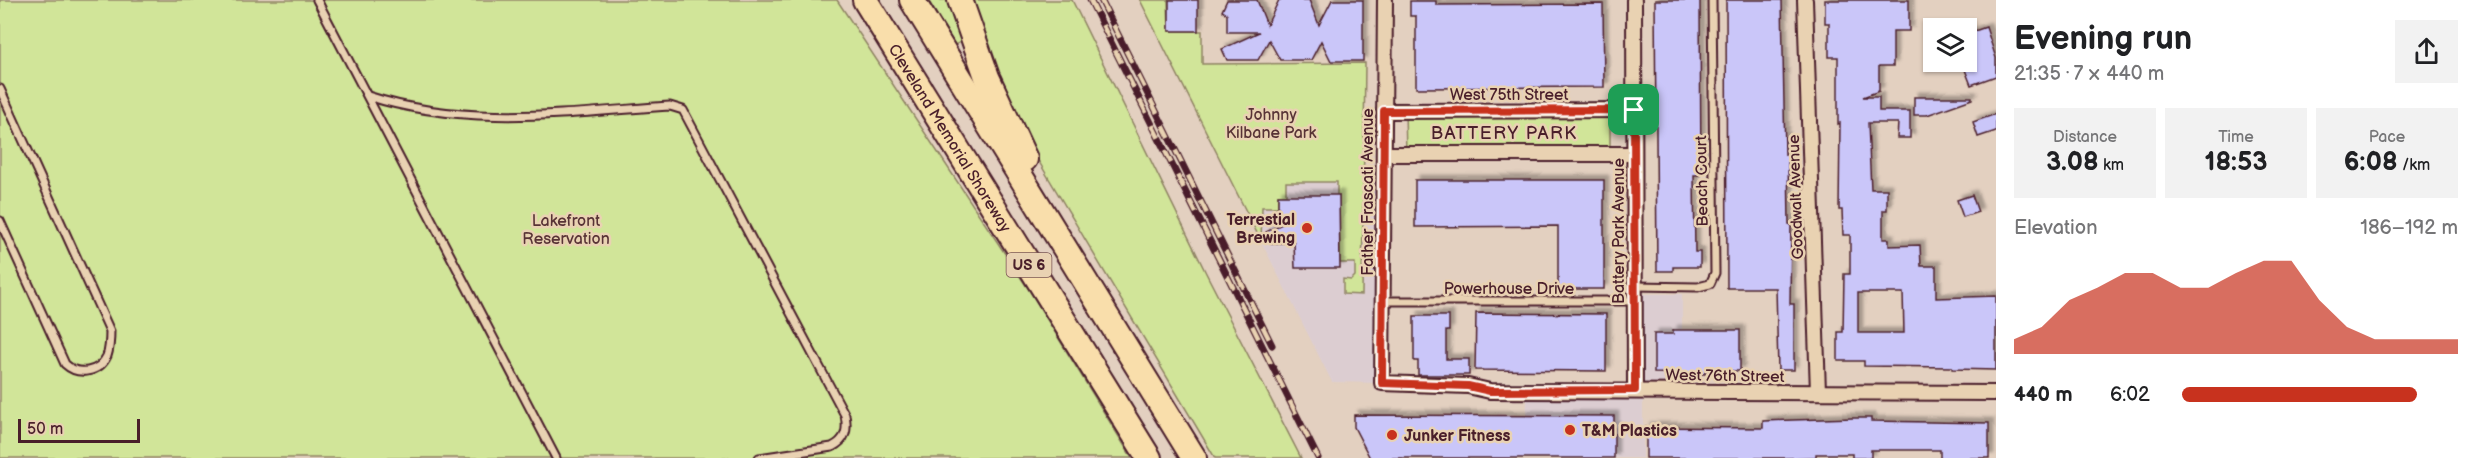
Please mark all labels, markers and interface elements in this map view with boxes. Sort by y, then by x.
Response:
map controls [1923,18,1977,72]
button: layers [1923,18,1977,72]
text: Evening run [2014,19,2192,59]
button: share [2395,20,2458,83]
street label: Cleveland Memorial Shoreway [884,41,1015,237]
text: 21:35 · 7 × 440 m [2014,62,2164,86]
pin [1608,84,1659,135]
street label: West 75th Street [1450,86,1568,105]
icon: arrive [1617,93,1650,126]
park label: Johnny Kilbane Park [1226,106,1316,143]
street label: Father Frascati Avenue [1359,108,1378,276]
district label: BATTERY PARK [1431,123,1577,144]
text: Distance [2053,128,2117,147]
text: Time [2218,128,2254,147]
text: Pace [2369,128,2405,147]
street label: Goodwalt Avenue [1785,134,1808,260]
street label: Beach Court [1692,135,1713,227]
text: 3.08 [2046,147,2099,178]
text: 18:53 [2205,147,2268,178]
text: 6:08 [2344,147,2398,178]
text: km [2099,156,2124,175]
text: /km [2398,156,2430,175]
street label: Battery Park Avenue [1610,157,1629,304]
place label: Terrestial Brewing [1227,211,1295,248]
park label: Lakefront Reservation [522,212,610,249]
text: Elevation [2014,216,2097,240]
text: 186–192 m [2360,216,2458,240]
marker: Terrestial Brewing [1300,221,1314,235]
road number: US 6 [1006,253,1052,277]
street label: Powerhouse Drive [1444,280,1575,299]
street label: West 76th Street [1665,366,1785,387]
text: 440 m [2014,383,2072,407]
text: 6:02 [2110,383,2150,407]
scale bar [18,416,140,444]
text: 50 m [27,420,63,439]
place label: T&M Plastics [1582,422,1677,441]
marker: T&M Plastics [1563,423,1577,437]
place label: Junker Fitness [1404,427,1511,446]
marker: Junker Fitness [1385,428,1399,442]

